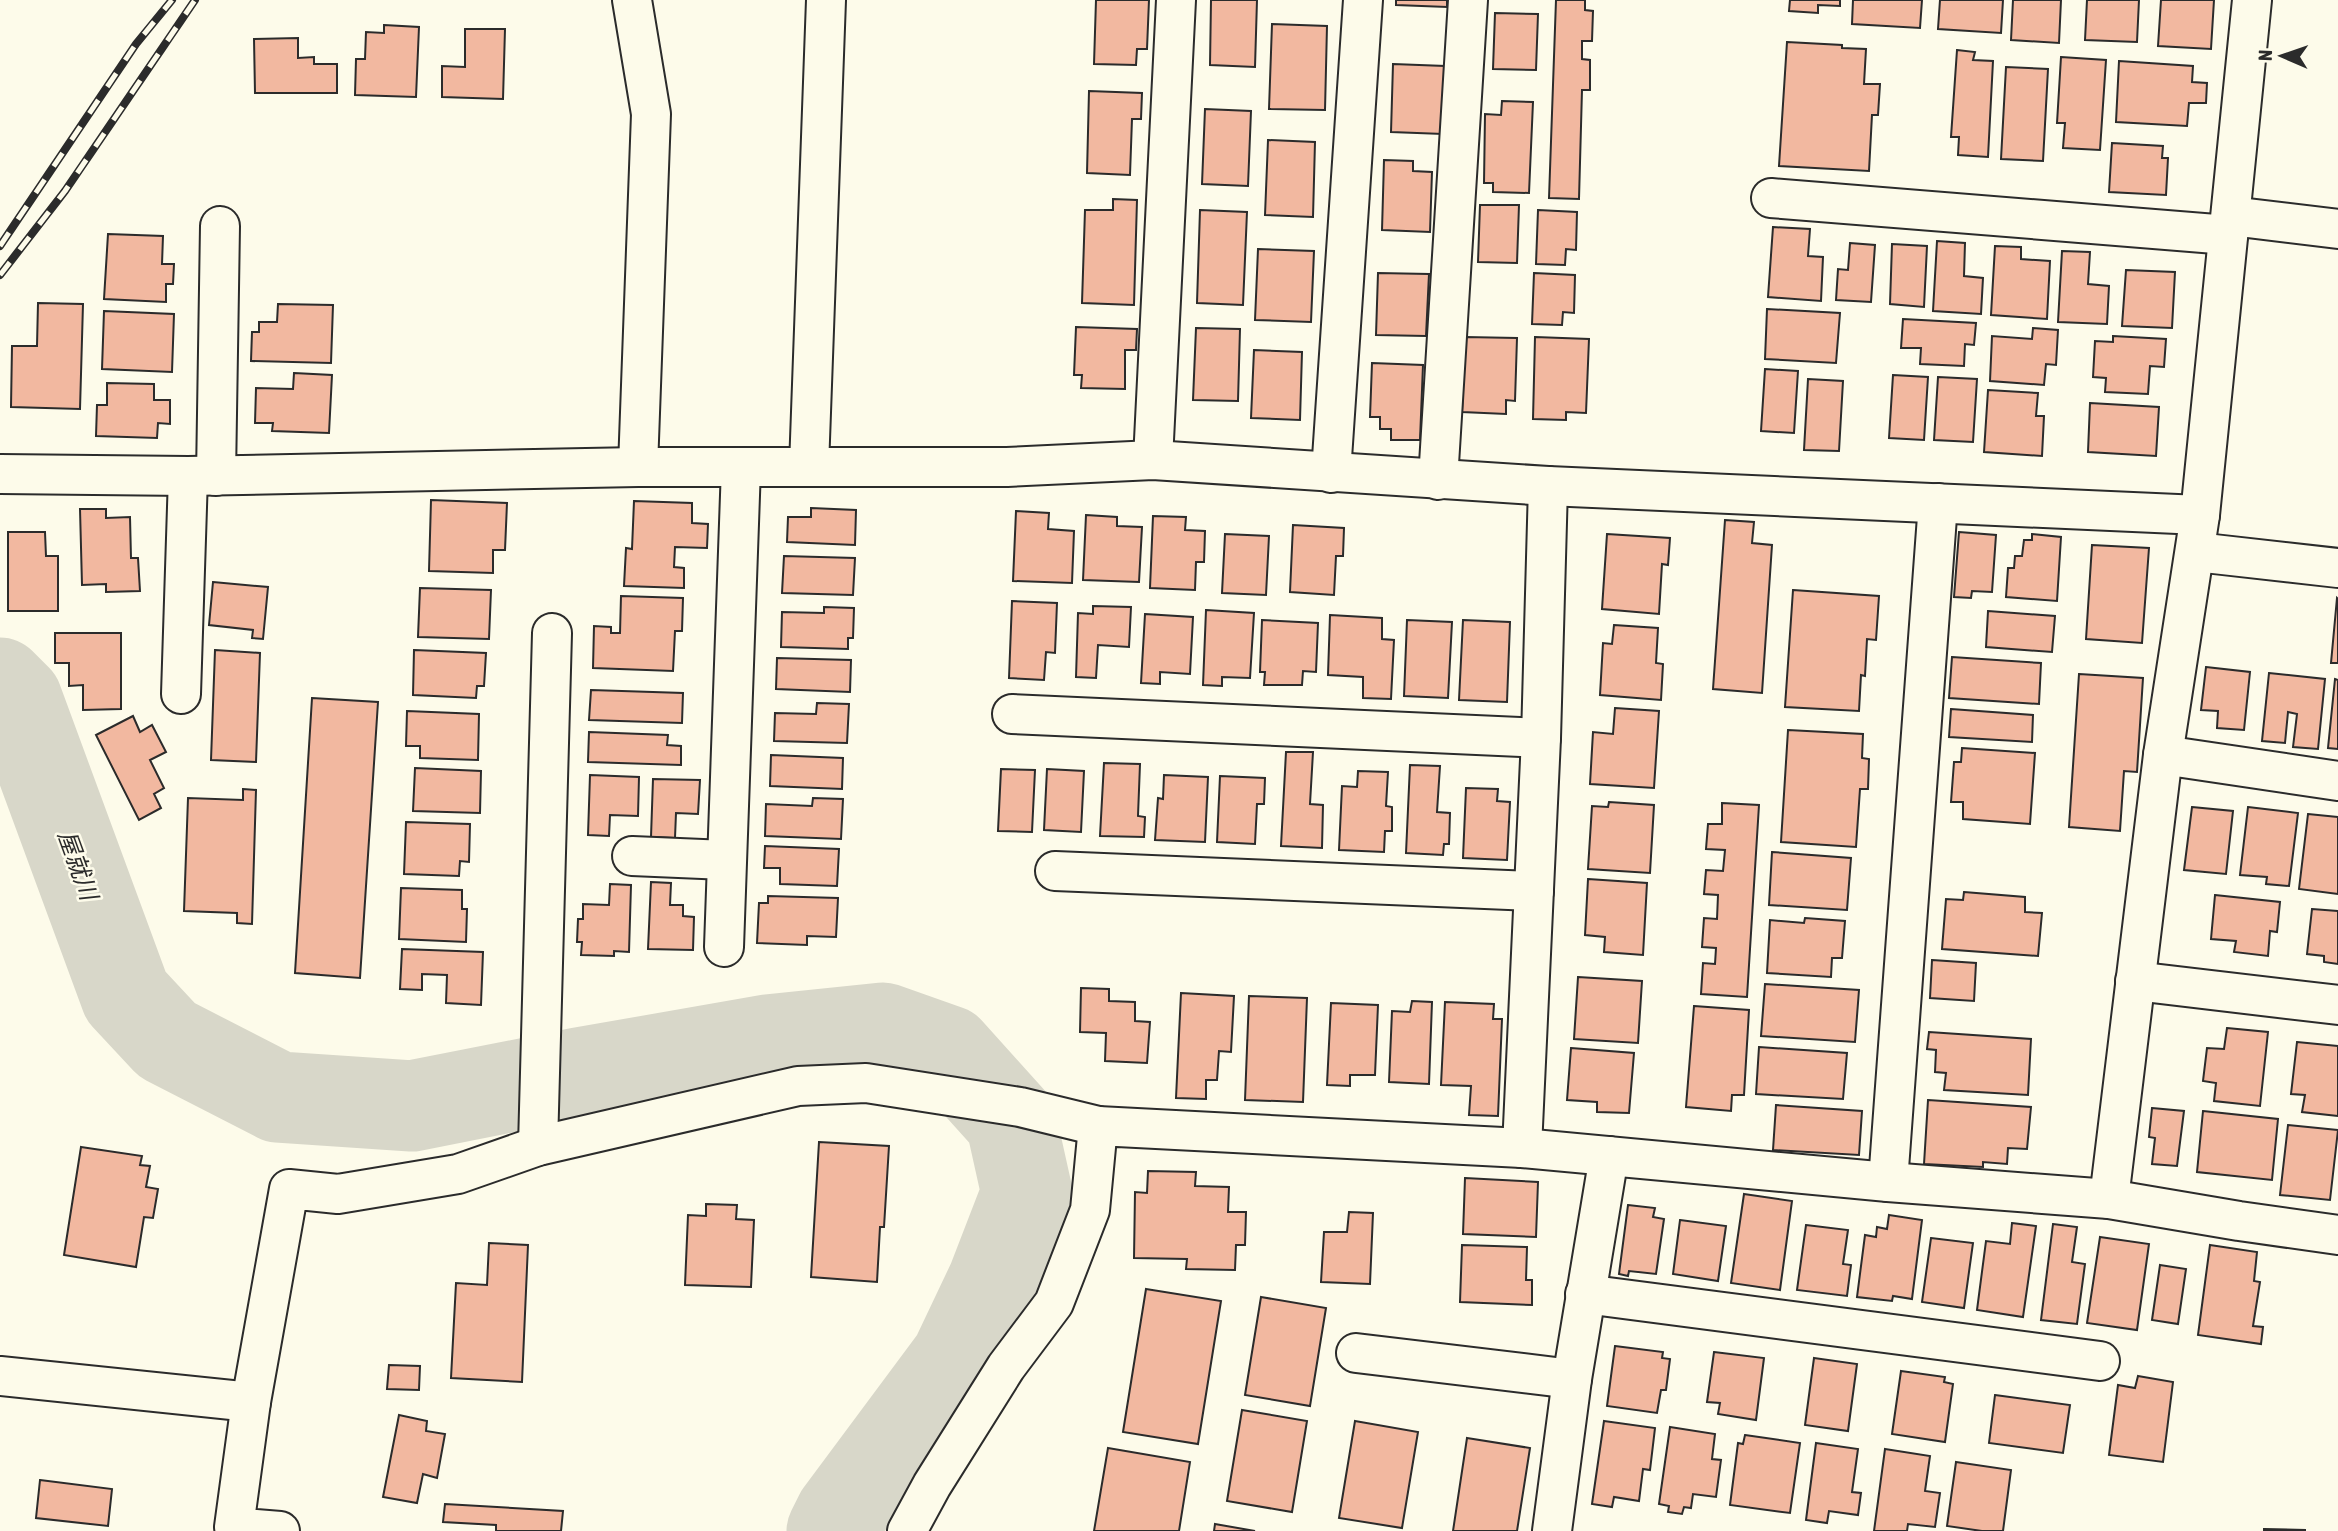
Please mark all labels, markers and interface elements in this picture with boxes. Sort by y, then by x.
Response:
north arrow [2247,21,2317,91]
text: N [2254,49,2276,61]
water label: 屋就川 [53,827,104,906]

